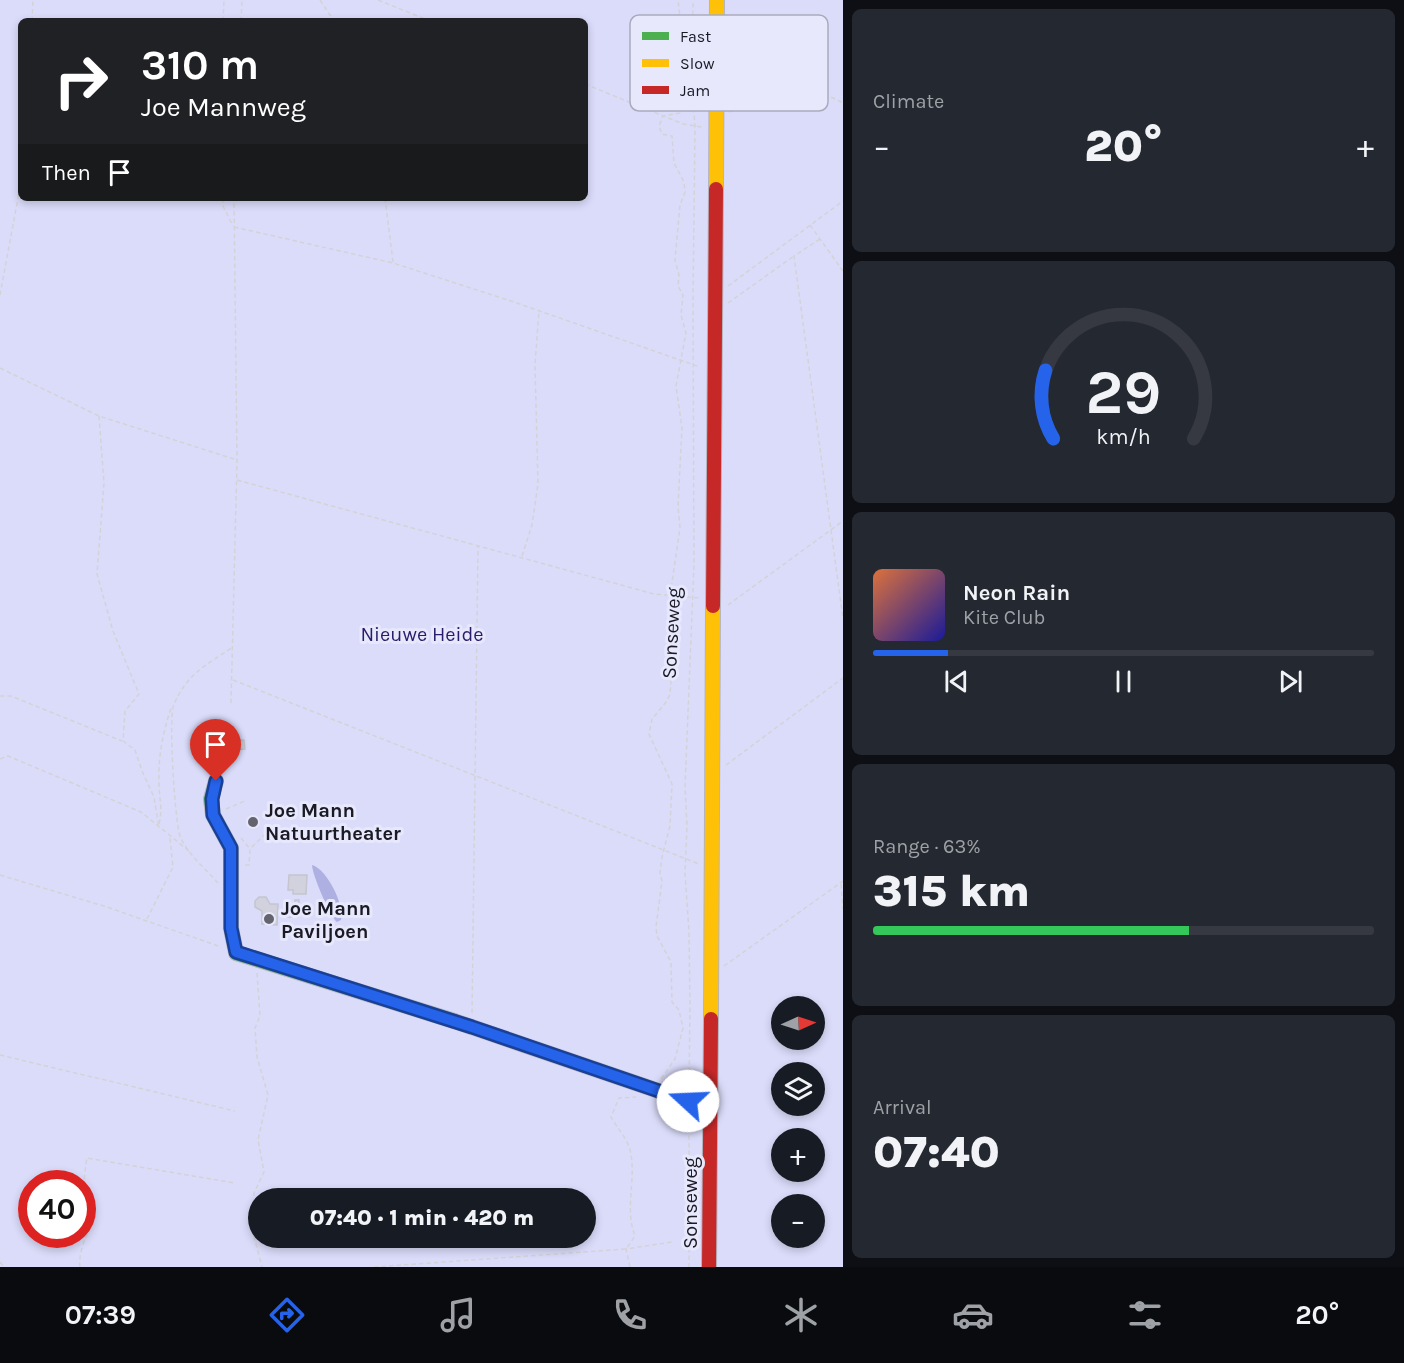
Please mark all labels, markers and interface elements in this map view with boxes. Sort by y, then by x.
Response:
legend [630,15,828,111]
text: Fast [680,27,711,46]
text: 310 m [141,40,259,90]
icon: right [42,42,120,120]
text: Slow [680,54,715,73]
text: Jam [680,81,710,100]
text: Climate [873,90,944,113]
text: Joe Mannweg [141,91,306,123]
text: 20° [1084,120,1163,172]
text: − [873,127,890,165]
text: + [1357,127,1374,165]
icon: arrive [103,156,136,189]
text: Then [42,160,91,186]
text: 29 [1086,356,1161,429]
text: km/h [1096,424,1151,449]
text: Neon Rain [963,580,1070,606]
street label: Sonseweg [658,587,685,680]
text: Kite Club [963,606,1045,629]
park label: Nieuwe Heide [360,623,484,646]
icon: previous [940,665,973,698]
icon: pause [1107,665,1140,698]
icon: next [1274,665,1307,698]
pin [190,719,241,781]
icon: arrive [199,728,232,761]
place label: Joe Mann Natuurtheater [265,799,401,845]
marker: Joe Mann Natuurtheater [246,815,260,829]
text: Range · 63% [873,835,981,858]
text: 315 km [873,865,1030,917]
place label: Joe Mann Paviljoen [281,897,371,943]
marker: Joe Mann Paviljoen [262,912,276,926]
north arrow [771,996,825,1050]
map controls [771,996,825,1248]
button: layers [771,1062,825,1116]
position arrow [656,1069,720,1133]
text: Arrival [873,1096,932,1119]
text: 07:40 [873,1126,1000,1178]
button: + [771,1128,825,1182]
street label: Sonseweg [679,1157,702,1249]
speed limit sign: 40 [18,1170,96,1248]
button: − [771,1194,825,1248]
text: 07:40 · 1 min · 420 m [310,1205,534,1231]
icon: directions [266,1294,308,1336]
icon: music [437,1294,479,1336]
icon: phone [609,1294,651,1336]
icon: climate [780,1294,822,1336]
icon: car [952,1294,994,1336]
icon: filters [1124,1294,1166,1336]
text: 07:39 [65,1299,136,1331]
text: 20° [1295,1299,1339,1331]

